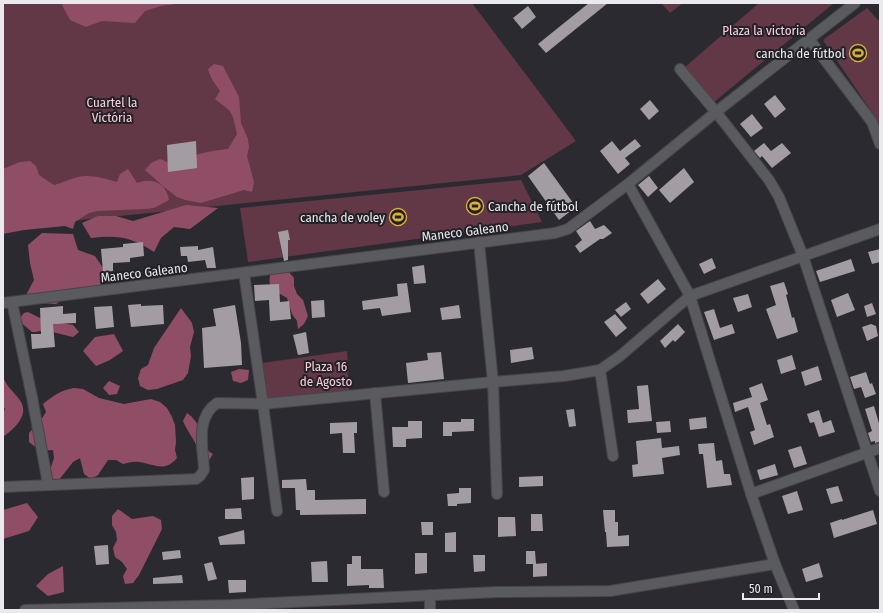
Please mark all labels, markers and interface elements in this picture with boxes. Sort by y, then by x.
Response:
park label: Plaza la victoria [722,23,806,38]
sports icon: cancha de fútbol [848,43,868,63]
place label: cancha de fútbol [756,46,846,61]
park label: Cuartel la Victória [87,95,137,125]
sports icon: Cancha de fútbol [465,196,485,216]
place label: Cancha de fútbol [488,199,579,214]
sports icon: cancha de voley [388,207,408,227]
place label: cancha de voley [300,210,385,225]
street label: Maneco Galeano [421,219,510,244]
street label: Maneco Galeano [100,260,189,285]
park label: Plaza 16 de Agosto [300,359,352,389]
scale bar [743,575,819,601]
text: 50 m [749,582,773,596]

